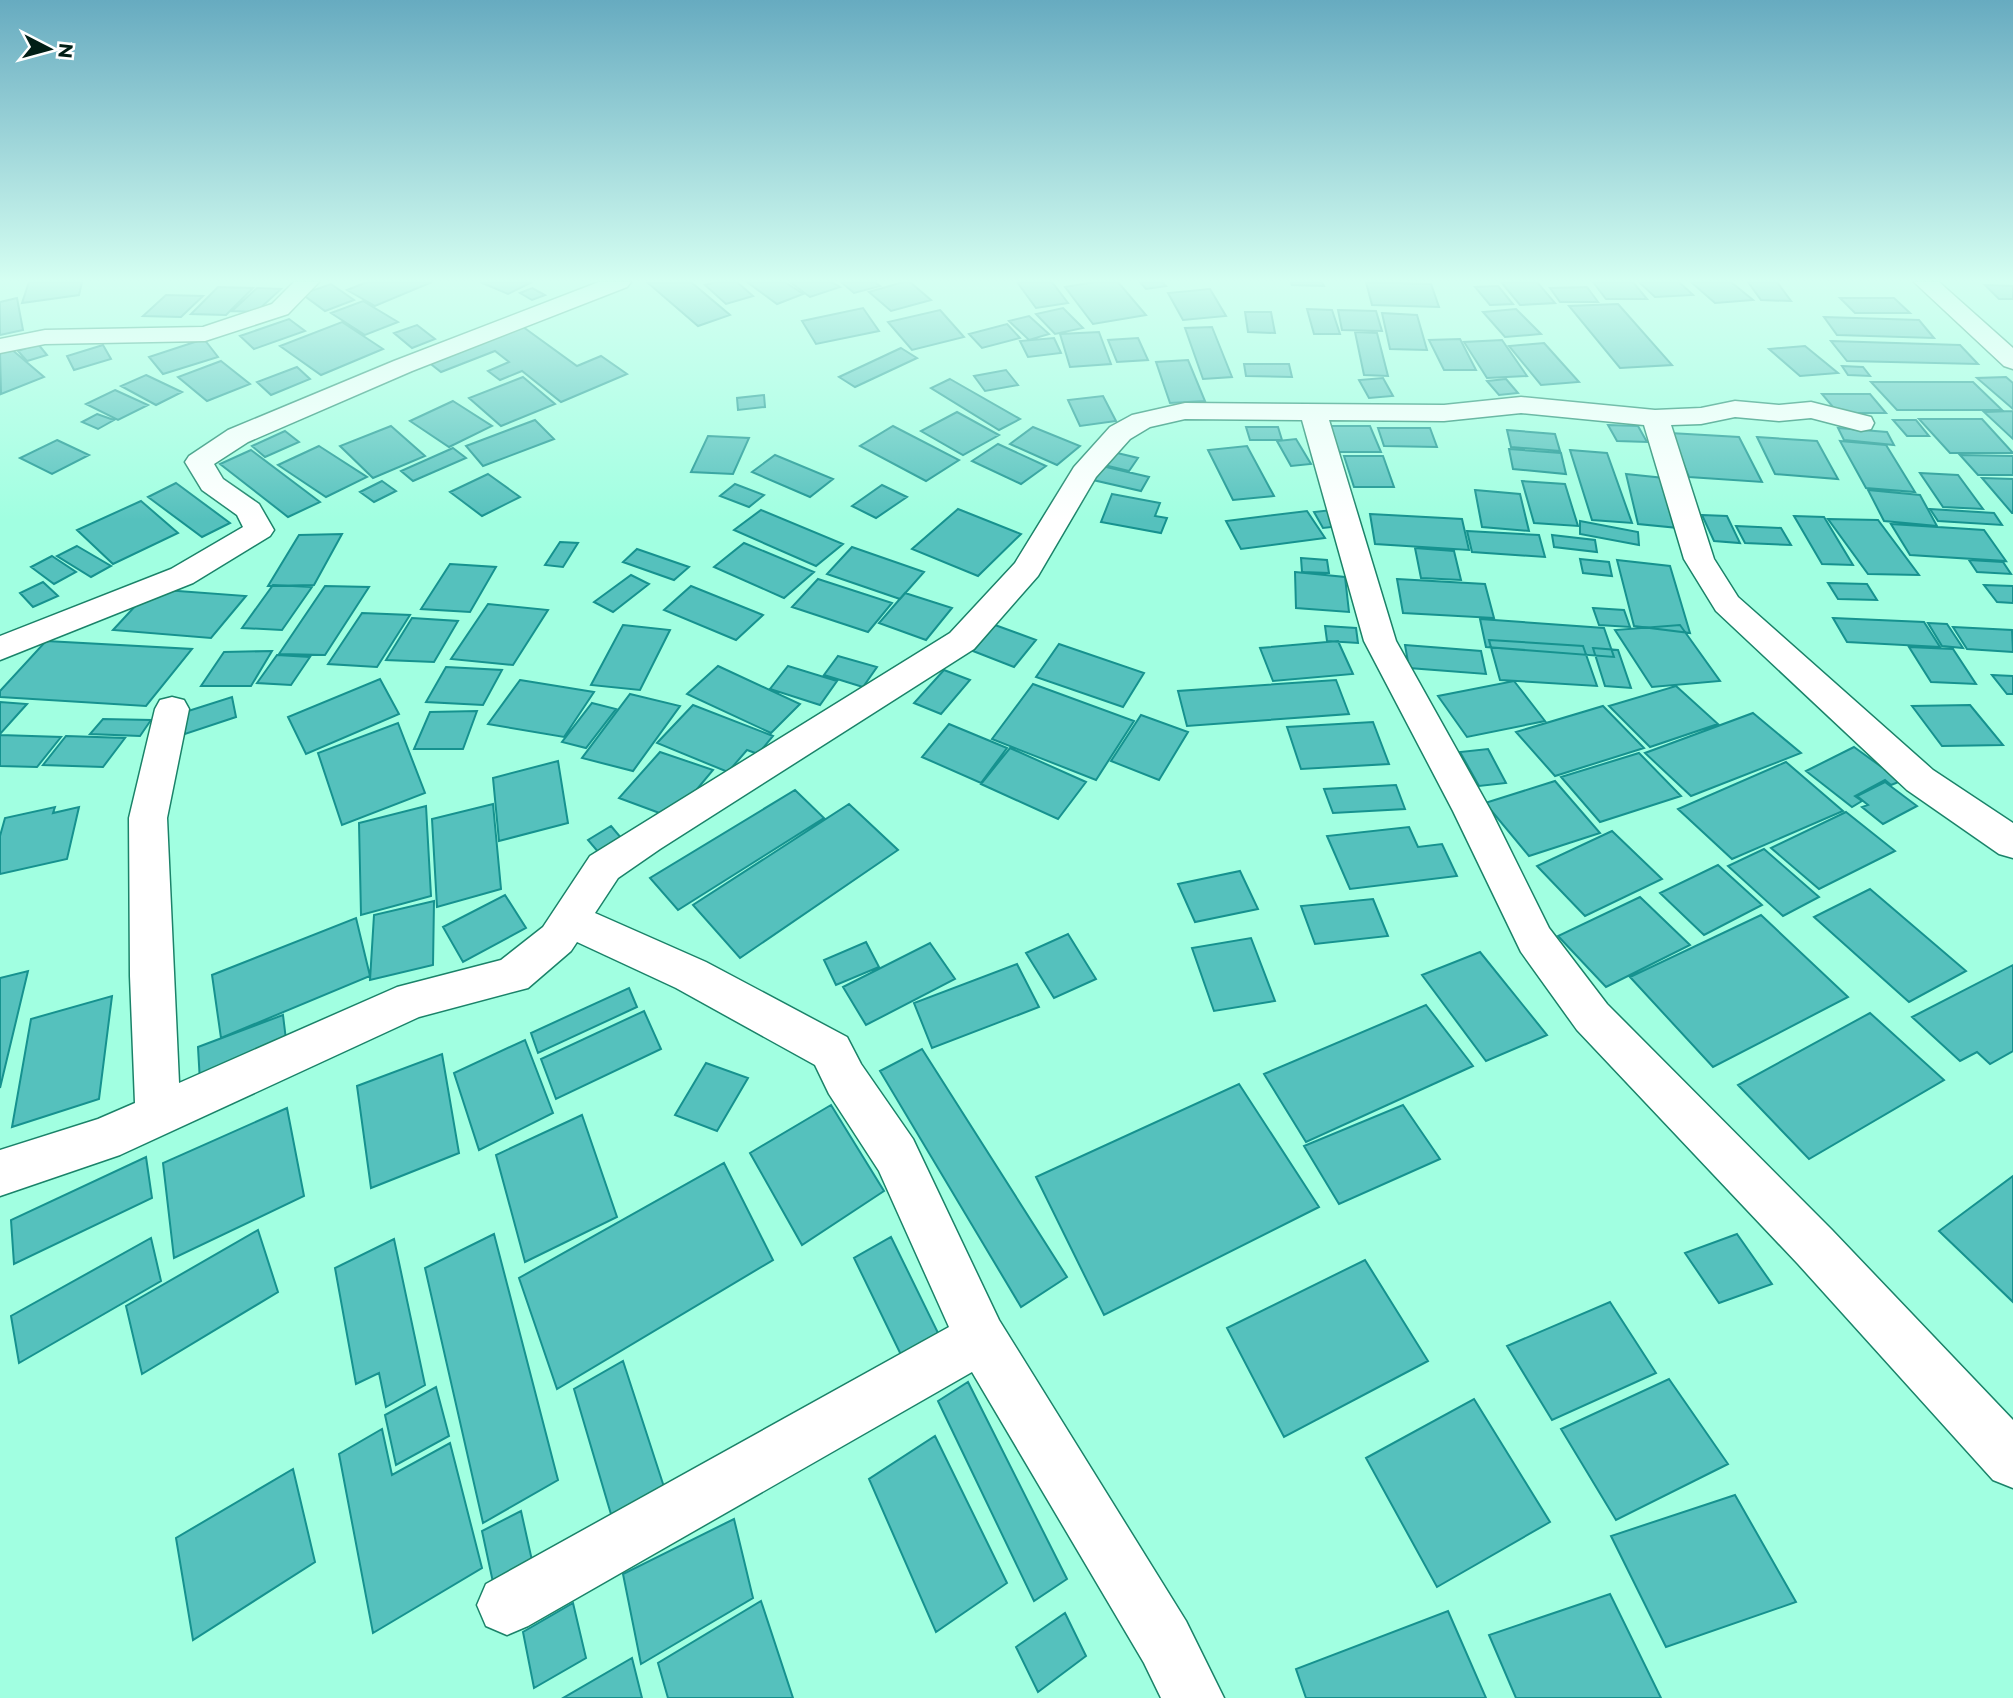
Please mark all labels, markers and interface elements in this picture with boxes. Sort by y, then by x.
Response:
north arrow [14,14,84,84]
text: N [53,42,78,60]

